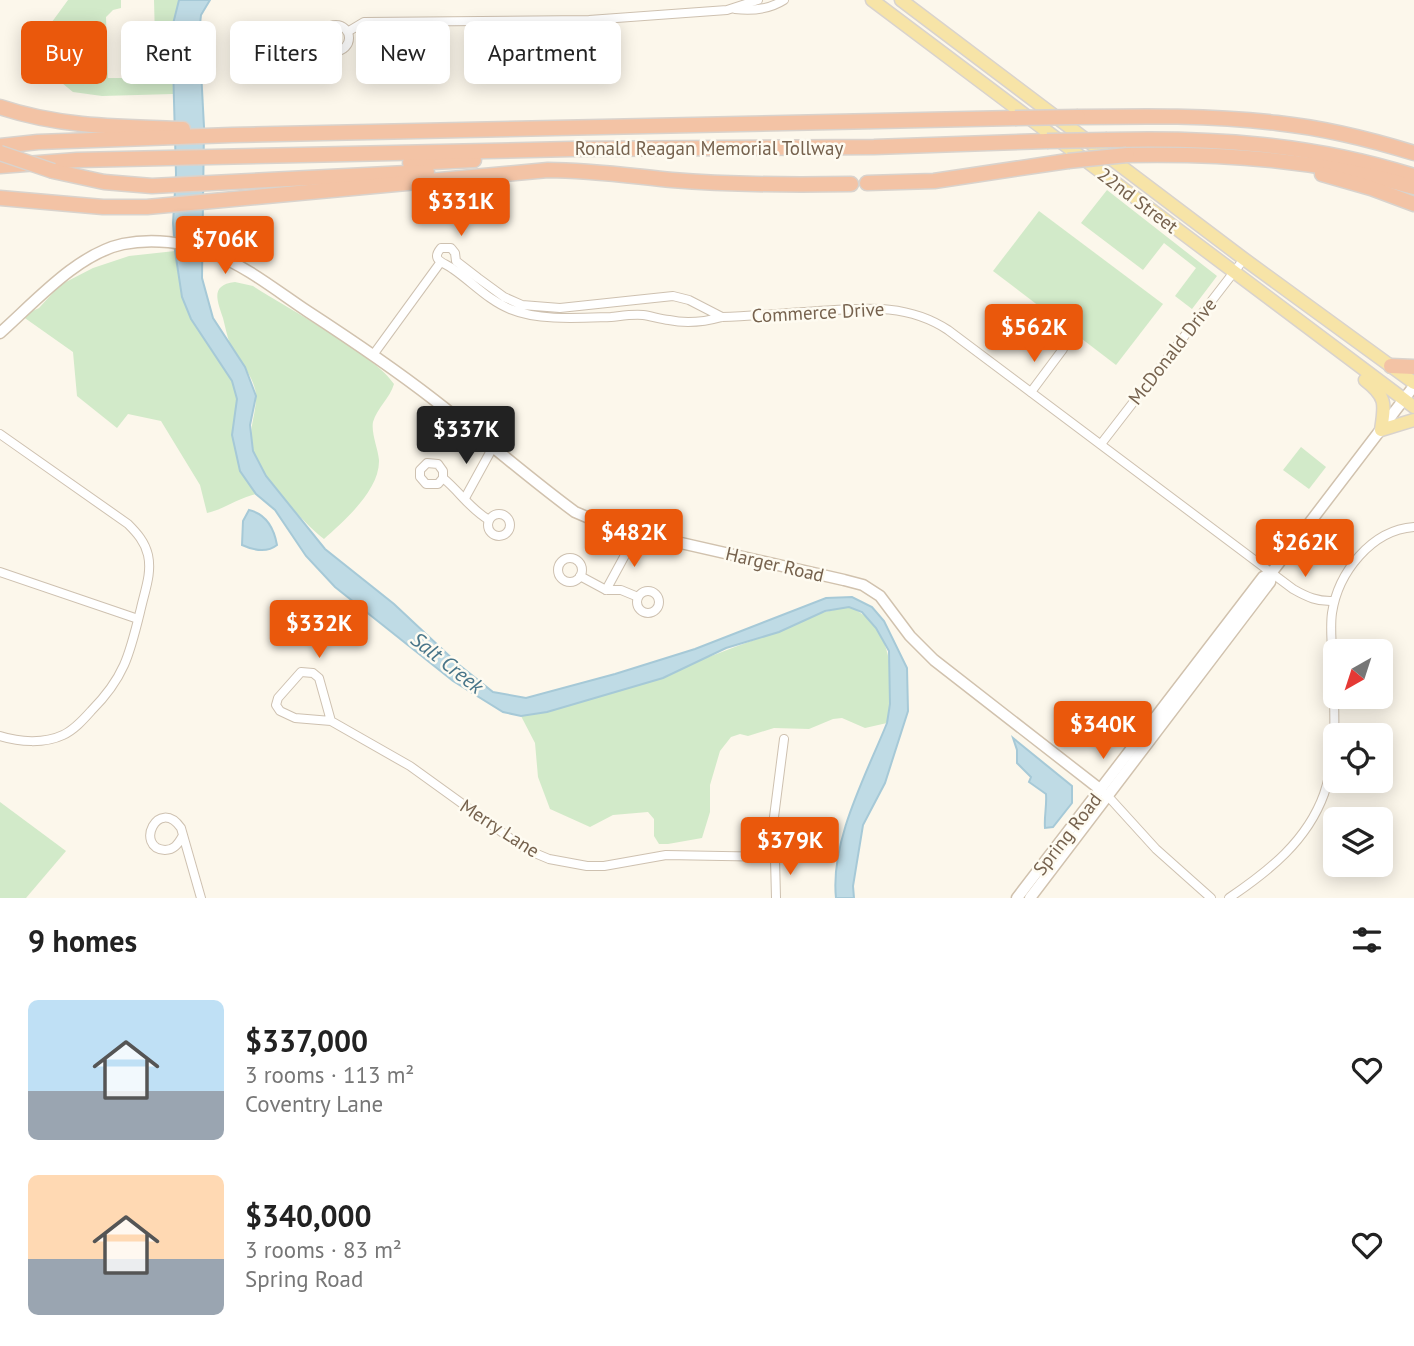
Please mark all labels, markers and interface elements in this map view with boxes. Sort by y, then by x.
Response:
chip: Buy [21,21,107,84]
chip: Rent [121,21,216,84]
chip: Filters [230,21,342,84]
chip: New [356,21,450,84]
chip: Apartment [464,21,621,84]
street label: Ronald Reagan Memorial Tollway [575,136,844,160]
street label: 22nd Street [1093,162,1184,238]
pin: $331K [412,178,510,238]
text: $331K [428,186,494,215]
pin: $706K [176,216,274,276]
text: $706K [192,224,258,253]
street label: McDonald Drive [1123,293,1221,409]
street label: Commerce Drive [751,297,885,327]
pin: $562K [985,304,1083,364]
text: $562K [1001,312,1067,341]
pin: $337K [417,406,515,466]
text: $337K [433,414,499,443]
pin: $482K [585,510,683,569]
text: $482K [601,517,667,546]
pin: $262K [1256,520,1354,579]
text: $262K [1272,527,1338,556]
street label: Harger Road [723,541,827,587]
pin: $332K [270,600,368,660]
text: $332K [286,608,352,637]
water label: Salt Creek [405,626,490,700]
north arrow [1323,639,1393,709]
map controls [1323,639,1393,877]
pin: $340K [1054,702,1152,761]
text: $340K [1070,709,1136,738]
button: locate [1323,723,1393,793]
street label: Spring Road [1027,788,1107,880]
street label: Merry Lane [456,793,544,863]
button: layers [1323,807,1393,877]
pin: $379K [741,818,839,877]
text: $379K [757,825,823,854]
text: 9 homes [28,921,137,960]
icon: filters [1348,921,1386,959]
text: $337,000 [245,1021,368,1060]
icon: home [84,1028,168,1112]
icon: heart [1348,1051,1386,1089]
text: 3 rooms · 113 m² [245,1060,414,1089]
text: Coventry Lane [245,1089,383,1118]
text: $340,000 [245,1196,372,1235]
icon: home [84,1203,168,1287]
icon: heart [1348,1226,1386,1264]
text: 3 rooms · 83 m² [245,1235,402,1264]
text: Spring Road [245,1264,363,1293]

